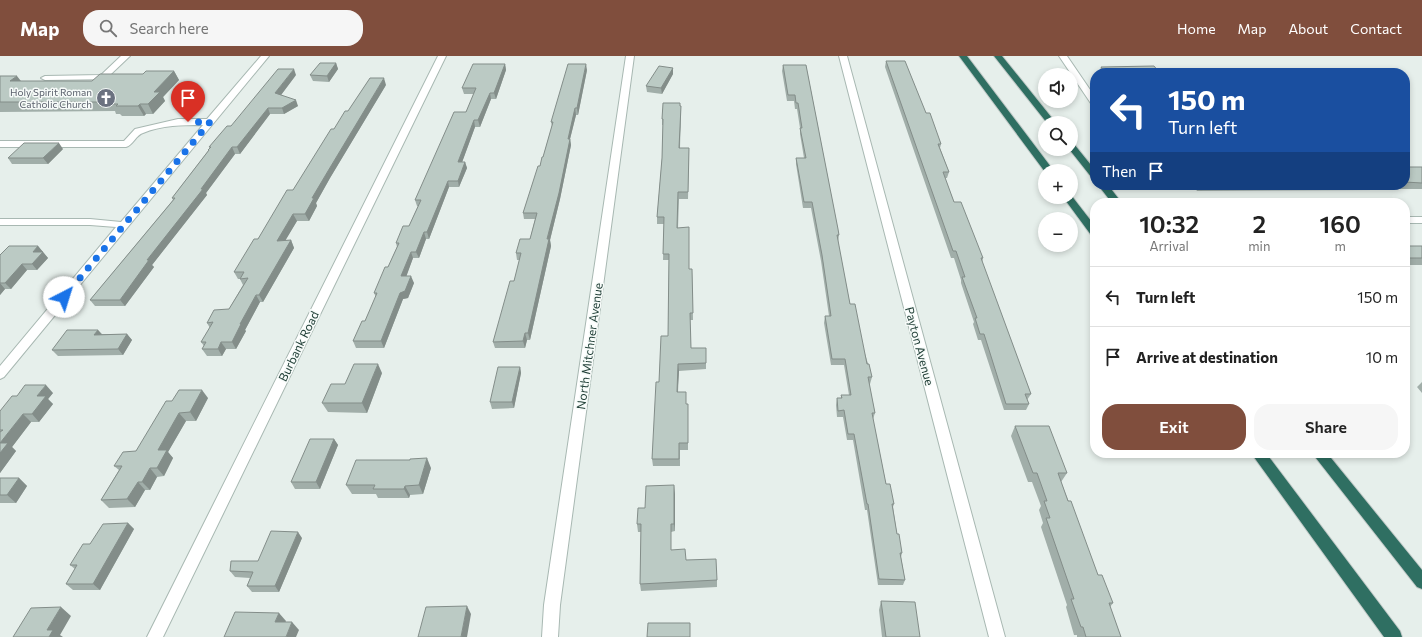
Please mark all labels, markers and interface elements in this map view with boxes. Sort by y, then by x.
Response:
search box [83,10,363,46]
text: Map [20,17,59,40]
icon: search [97,17,119,39]
text: Search here [129,19,209,37]
text: Home [1177,20,1216,37]
text: Map [1238,20,1266,37]
text: About [1288,20,1328,37]
text: Contact [1350,20,1402,37]
map controls [1038,68,1078,252]
button: sound [1038,68,1078,108]
pin [171,81,205,122]
text: 150 m [1168,82,1245,116]
icon: left [1102,84,1154,136]
place label: Holy Spirit Roman Catholic Church [10,86,92,110]
church icon: Holy Spirit Roman Catholic Church [95,87,117,109]
icon: arrive [177,87,199,109]
button: search [1038,116,1078,156]
text: Turn left [1168,116,1237,138]
icon: arrive [1145,160,1167,182]
text: Then [1102,162,1137,180]
button: + [1038,164,1078,204]
text: 10:32 [1139,209,1199,238]
text: 2 [1253,209,1266,238]
text: 160 [1320,209,1361,238]
button: − [1038,212,1078,252]
text: Arrival [1149,238,1189,254]
text: min [1248,238,1270,254]
text: m [1335,238,1346,254]
position arrow [43,276,85,318]
street label: North Mitchner Avenue [573,282,605,410]
icon: left [1102,286,1124,308]
text: Turn left [1136,288,1195,306]
text: 150 m [1357,288,1398,306]
street label: Payton Avenue [903,305,937,387]
street label: Burbank Road [275,309,321,383]
icon: arrive [1102,346,1124,368]
text: Arrive at destination [1136,348,1278,366]
text: 10 m [1366,348,1398,366]
button: Exit [1102,404,1246,450]
button: Share [1254,404,1398,450]

